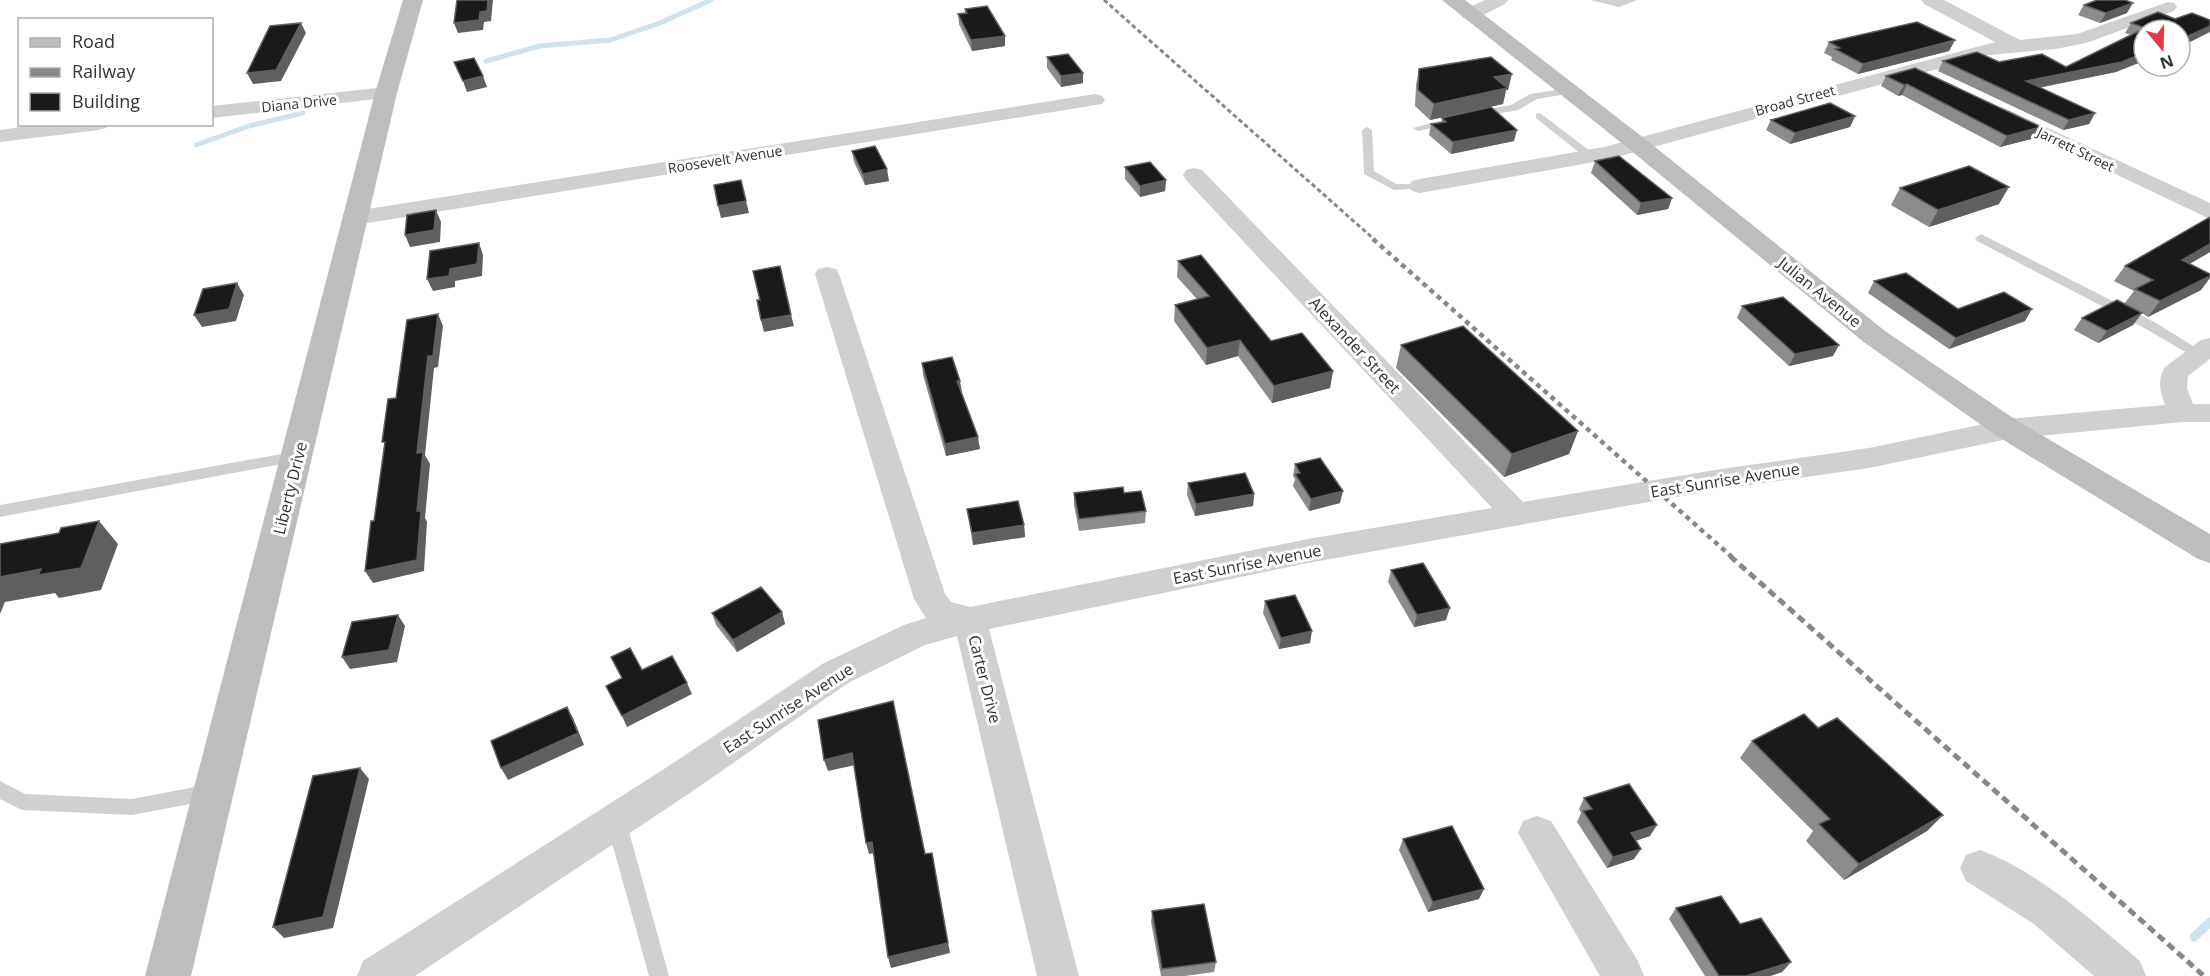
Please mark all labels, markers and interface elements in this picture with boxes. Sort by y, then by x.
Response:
legend [18,18,213,126]
north arrow [2132,18,2192,78]
text: Road [72,29,115,53]
text: N [2157,50,2177,75]
text: Railway [72,59,136,83]
street label: Broad Street [1753,80,1837,120]
text: Building [72,89,140,113]
street label: Diana Drive [260,90,338,116]
street label: Jarrett Street [2032,121,2118,176]
street label: Roosevelt Avenue [666,141,784,177]
street label: Julian Avenue [1772,250,1866,332]
street label: Alexander Street [1305,292,1406,398]
street label: Liberty Drive [268,439,312,537]
street label: East Sunrise Avenue [1649,457,1801,503]
street label: East Sunrise Avenue [1171,539,1323,589]
street label: Carter Drive [963,633,1007,725]
street label: East Sunrise Avenue [719,658,857,758]

